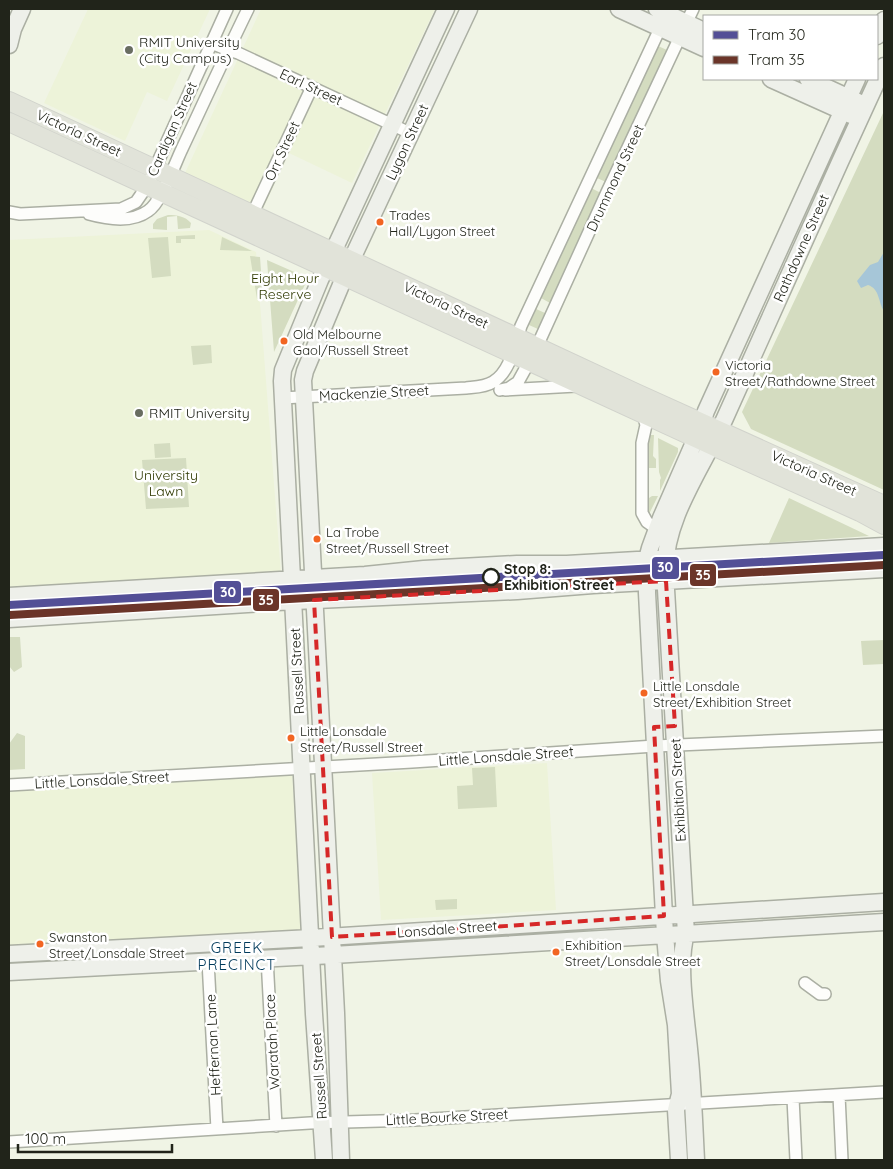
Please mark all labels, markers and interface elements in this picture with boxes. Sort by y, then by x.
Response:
legend [703,15,878,80]
text: Tram 30 [748,25,805,44]
place label: RMIT University (City Campus) [139,33,240,67]
marker: RMIT University (City Campus) [123,44,135,56]
text: Tram 35 [748,50,805,69]
street label: Earl Street [277,65,345,109]
street label: Cardigan Street [143,79,201,179]
street label: Lygon Street [382,101,433,183]
street label: Victoria Street [34,105,125,161]
street label: Orr Street [260,118,304,184]
street label: Drummond Street [582,121,648,234]
street label: Rathdowne Street [769,191,833,305]
place label: Trades Hall/Lygon Street [389,207,495,239]
marker: Trades Hall/Lygon Street [375,217,385,227]
park label: Eight Hour Reserve [251,269,320,303]
street label: Victoria Street [401,277,492,333]
place label: Old Melbourne Gaol/Russell Street [293,326,408,358]
marker: Old Melbourne Gaol/Russell Street [279,336,289,346]
place label: Victoria Street/Rathdowne Street [725,357,875,389]
marker: Victoria Street/Rathdowne Street [711,367,721,377]
street label: Mackenzie Street [319,381,430,405]
place label: RMIT University [149,404,250,422]
marker: RMIT University [133,407,145,419]
street label: Victoria Street [768,446,860,500]
park label: University Lawn [134,466,198,500]
place label: La Trobe Street/Russell Street [326,524,449,556]
marker: La Trobe Street/Russell Street [312,534,322,544]
line badge: 30 [651,556,680,580]
text: 30 [657,558,673,576]
place label: Stop 8: Exhibition Street [504,560,615,594]
line badge: 35 [689,563,717,587]
text: 35 [695,566,711,584]
marker: Stop 8: Exhibition Street [482,568,500,586]
line badge: 30 [213,580,242,604]
text: 30 [220,583,236,601]
line badge: 35 [252,588,280,612]
text: 35 [258,591,274,609]
street label: Russell Street [286,627,308,715]
place label: Little Lonsdale Street/Exhibition Street [653,678,791,710]
marker: Little Lonsdale Street/Exhibition Street [639,688,649,698]
place label: Little Lonsdale Street/Russell Street [300,723,423,755]
marker: Little Lonsdale Street/Russell Street [286,733,296,743]
street label: Exhibition Street [666,738,690,842]
street label: Little Lonsdale Street [438,742,574,770]
street label: Little Lonsdale Street [34,767,170,793]
street label: Lonsdale Street [396,916,498,941]
place label: Swanston Street/Lonsdale Street [49,929,185,961]
place label: Exhibition Street/Lonsdale Street [565,937,701,969]
district label: GREEK PRECINCT [198,938,276,974]
marker: Swanston Street/Lonsdale Street [35,939,45,949]
marker: Exhibition Street/Lonsdale Street [551,947,561,957]
street label: Heffernan Lane [201,994,225,1096]
street label: Waratah Place [261,994,283,1090]
street label: Russell Street [307,1032,331,1120]
street label: Little Bourke Street [385,1105,509,1129]
scale bar [18,1122,171,1154]
text: 100 m [25,1129,66,1148]

